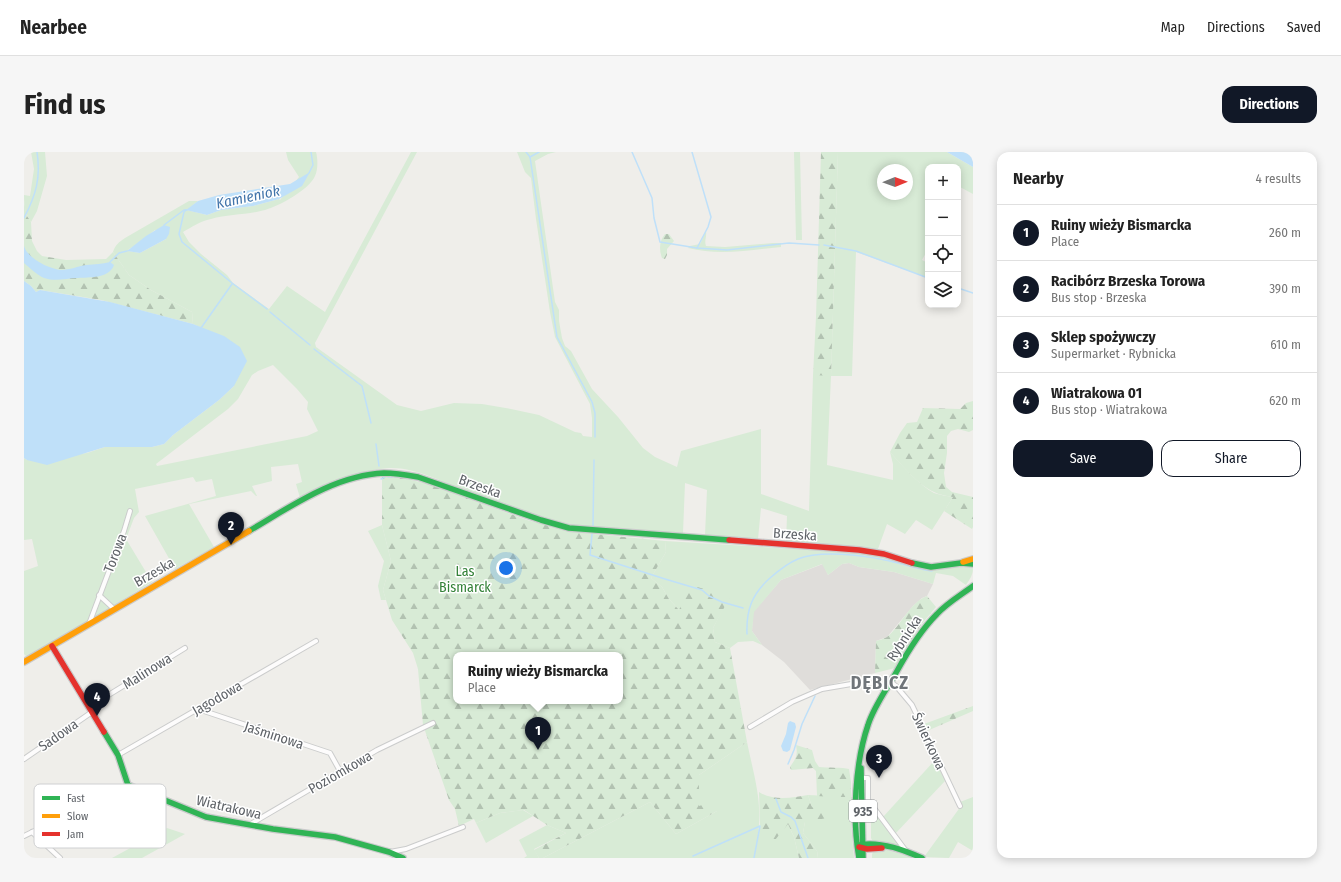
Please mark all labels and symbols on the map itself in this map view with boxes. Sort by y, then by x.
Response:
north arrow [877,164,913,200]
water label: Kamieniok [214,181,282,213]
street label: Brzeska [456,471,503,502]
pin: 2 [218,512,244,545]
street label: Brzeska [772,524,818,545]
street label: Torowa [100,531,131,575]
street label: Brzeska [131,554,178,591]
your location [496,558,516,578]
park label: Las Bismarck [439,563,491,596]
street label: Rybnicka [883,612,926,664]
street label: Malinowa [120,650,175,693]
district label: DĘBICZ [851,672,909,694]
street label: Jagodowa [189,677,245,720]
pin: 4 [84,683,110,716]
street label: Świerkowa [908,710,950,773]
street label: Sadowa [35,716,82,755]
pin: 1 [525,717,551,750]
street label: Jaśminowa [242,718,306,753]
pin: 3 [866,745,892,778]
street label: Poziomkowa [305,747,375,798]
legend [34,784,166,848]
text: Fast [67,792,85,805]
street label: Wiatrakowa [195,792,263,823]
road number: 935 [849,800,877,822]
text: Slow [67,810,88,823]
text: Jam [67,828,84,841]

